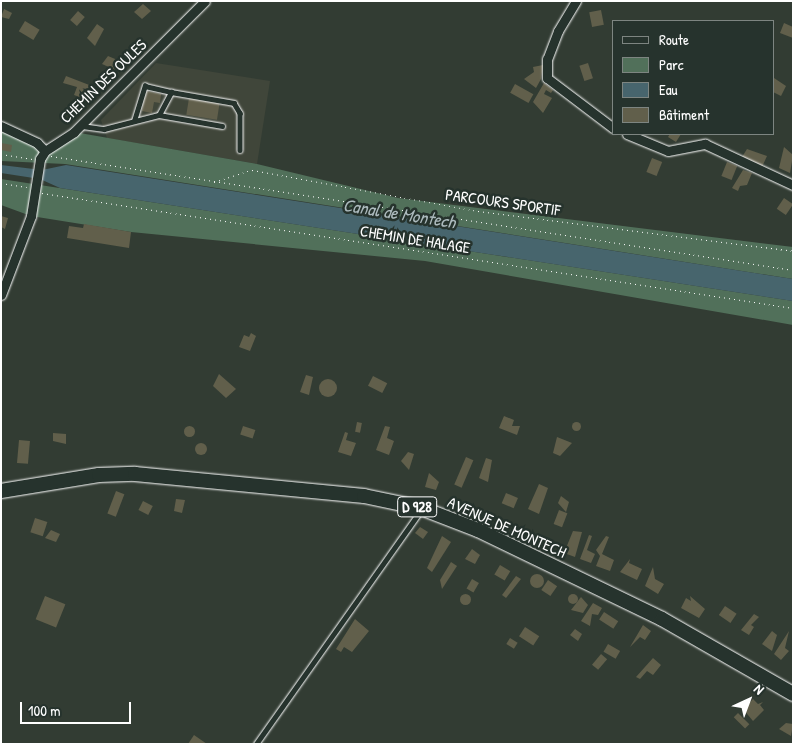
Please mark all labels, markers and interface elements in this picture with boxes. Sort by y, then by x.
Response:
legend [612,20,774,135]
text: Route [659,29,689,50]
street label: CHEMIN DES OULES [56,35,150,127]
text: Parc [659,54,684,75]
text: Eau [659,79,678,100]
text: Bâtiment [659,104,709,125]
street label: PARCOURS SPORTIF [444,184,562,220]
water label: Canal de Montech [341,194,457,234]
street label: CHEMIN DE HALAGE [359,221,471,257]
street label: AVENUE DE MONTECH [445,492,569,562]
road number: D 928 [397,494,437,520]
north arrow [724,675,774,725]
text: N [750,679,769,698]
scale bar [22,692,134,724]
text: 100 m [28,700,61,721]

